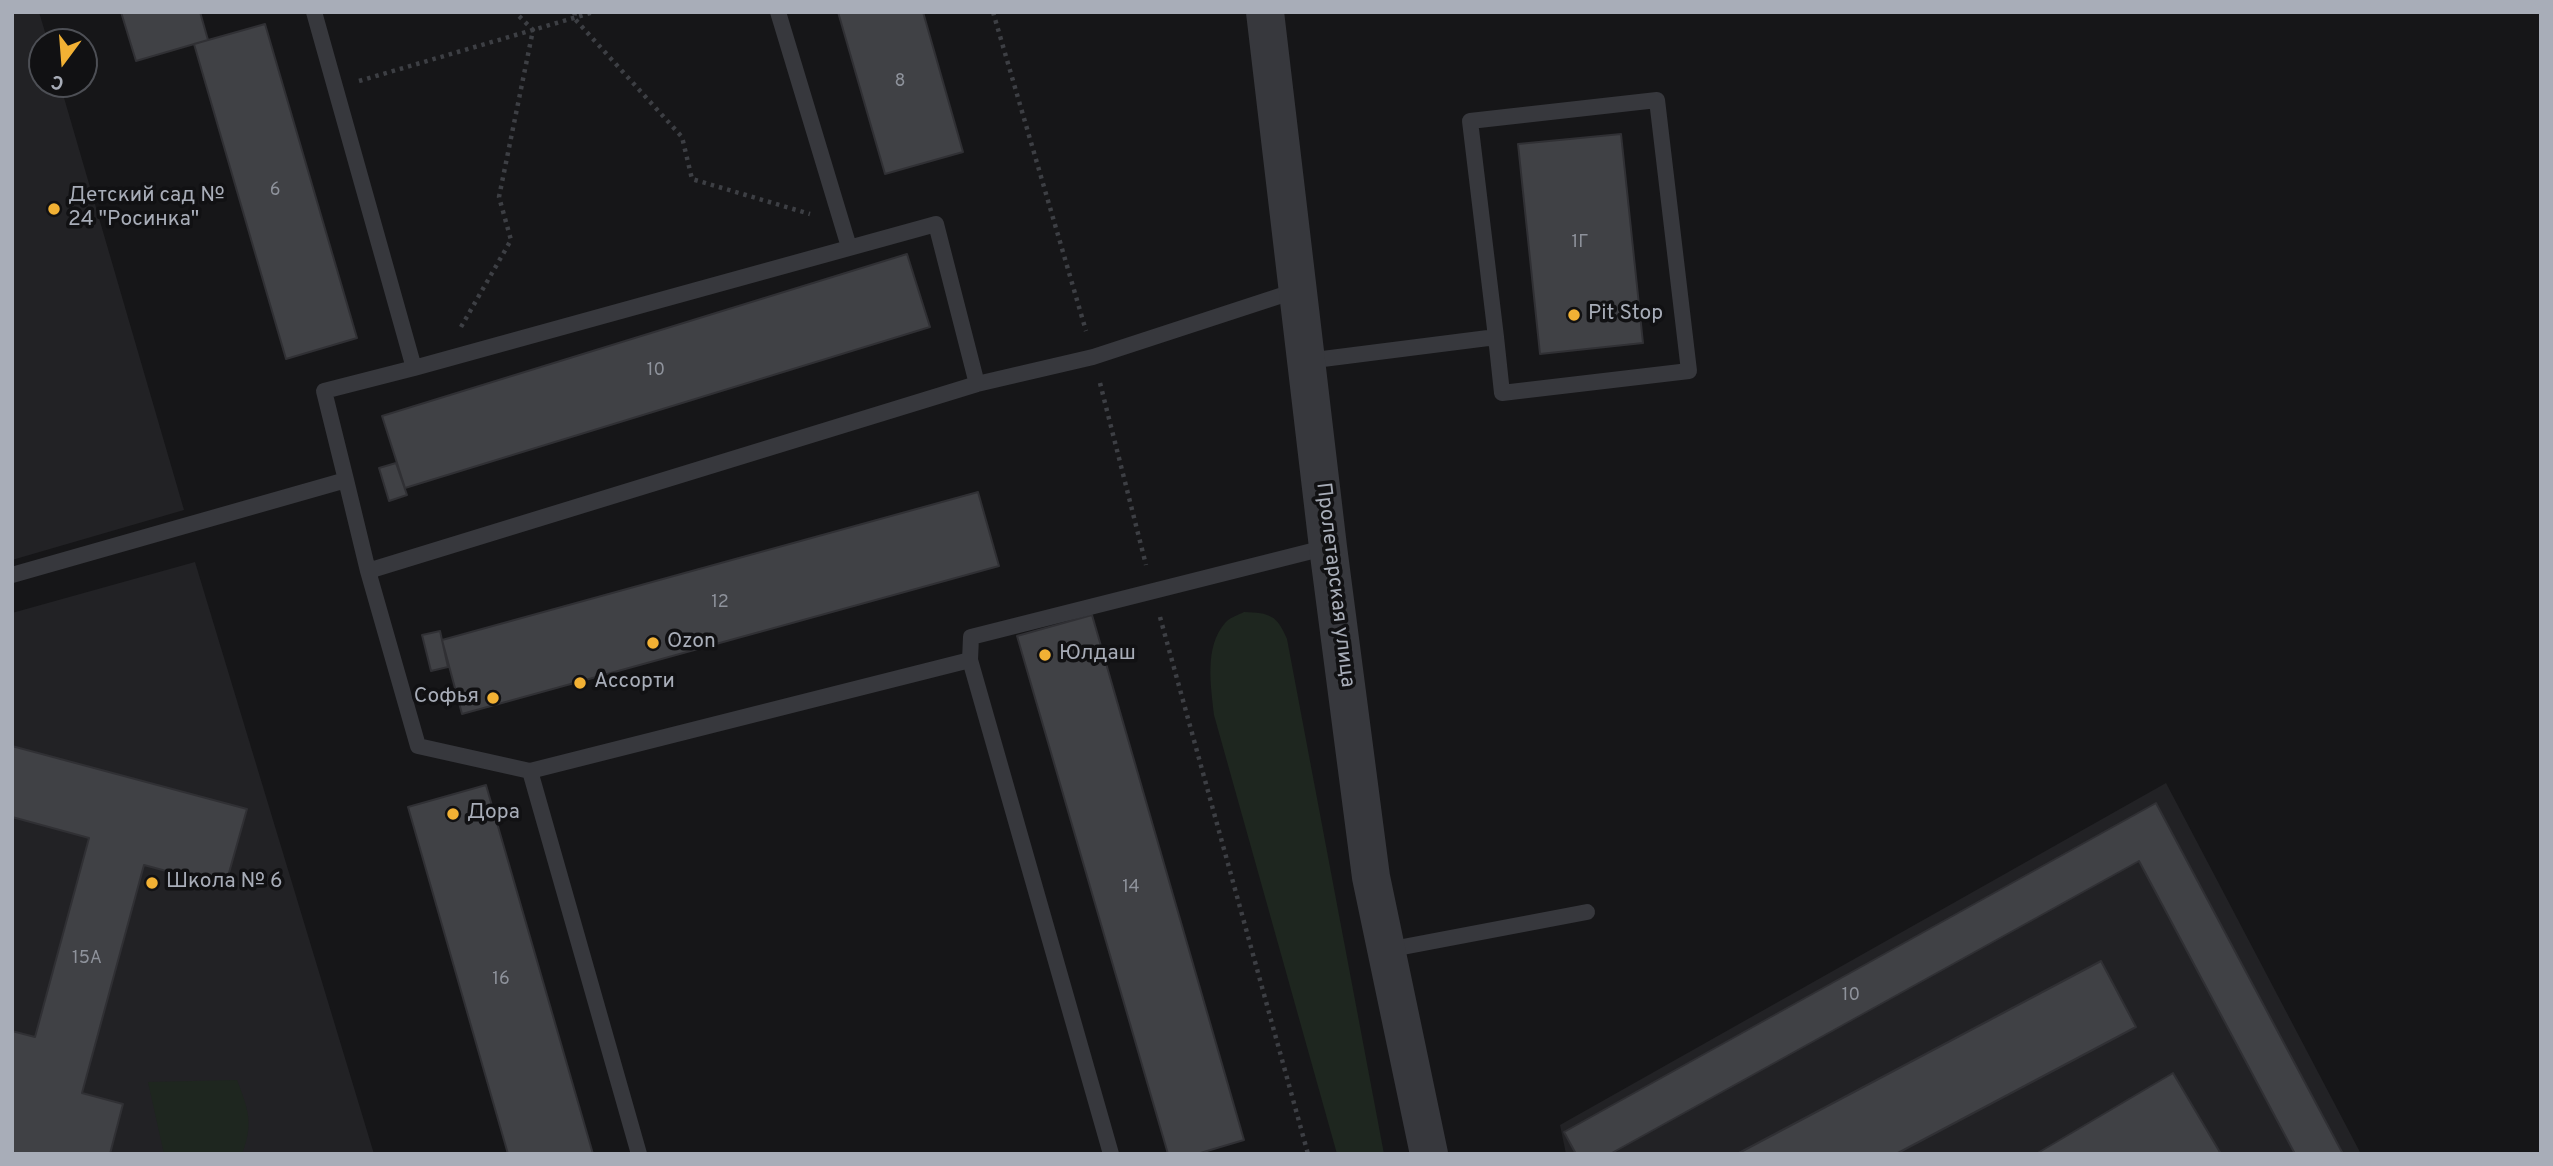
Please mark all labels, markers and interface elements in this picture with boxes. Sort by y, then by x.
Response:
north arrow [28,28,98,98]
text: С [49,68,67,94]
house number: 8 [895,71,905,93]
house number: 6 [270,180,280,202]
place label: Детский сад № 24 "Росинка" [68,184,225,234]
marker: Детский сад № 24 "Росинка" [46,201,62,217]
house number: 1Г [1572,232,1588,254]
place label: Pit Stop [1588,302,1663,328]
marker: Pit Stop [1566,307,1582,323]
house number: 10 [647,360,665,382]
street label: Пролетарская улица [1309,481,1359,689]
house number: 12 [711,592,729,614]
place label: Ozon [667,630,716,656]
marker: Ozon [645,635,661,651]
place label: Юлдаш [1059,642,1136,668]
marker: Юлдаш [1037,647,1053,663]
place label: Ассорти [594,670,675,696]
marker: Ассорти [572,675,588,691]
place label: Софья [414,685,479,711]
marker: Софья [485,690,501,706]
place label: Дора [467,801,520,827]
marker: Дора [445,806,461,822]
place label: Школа № 6 [166,870,282,896]
marker: Школа № 6 [144,875,160,891]
house number: 14 [1122,877,1140,899]
house number: 15А [72,948,102,970]
house number: 16 [492,969,510,991]
house number: 10 [1842,985,1860,1007]

